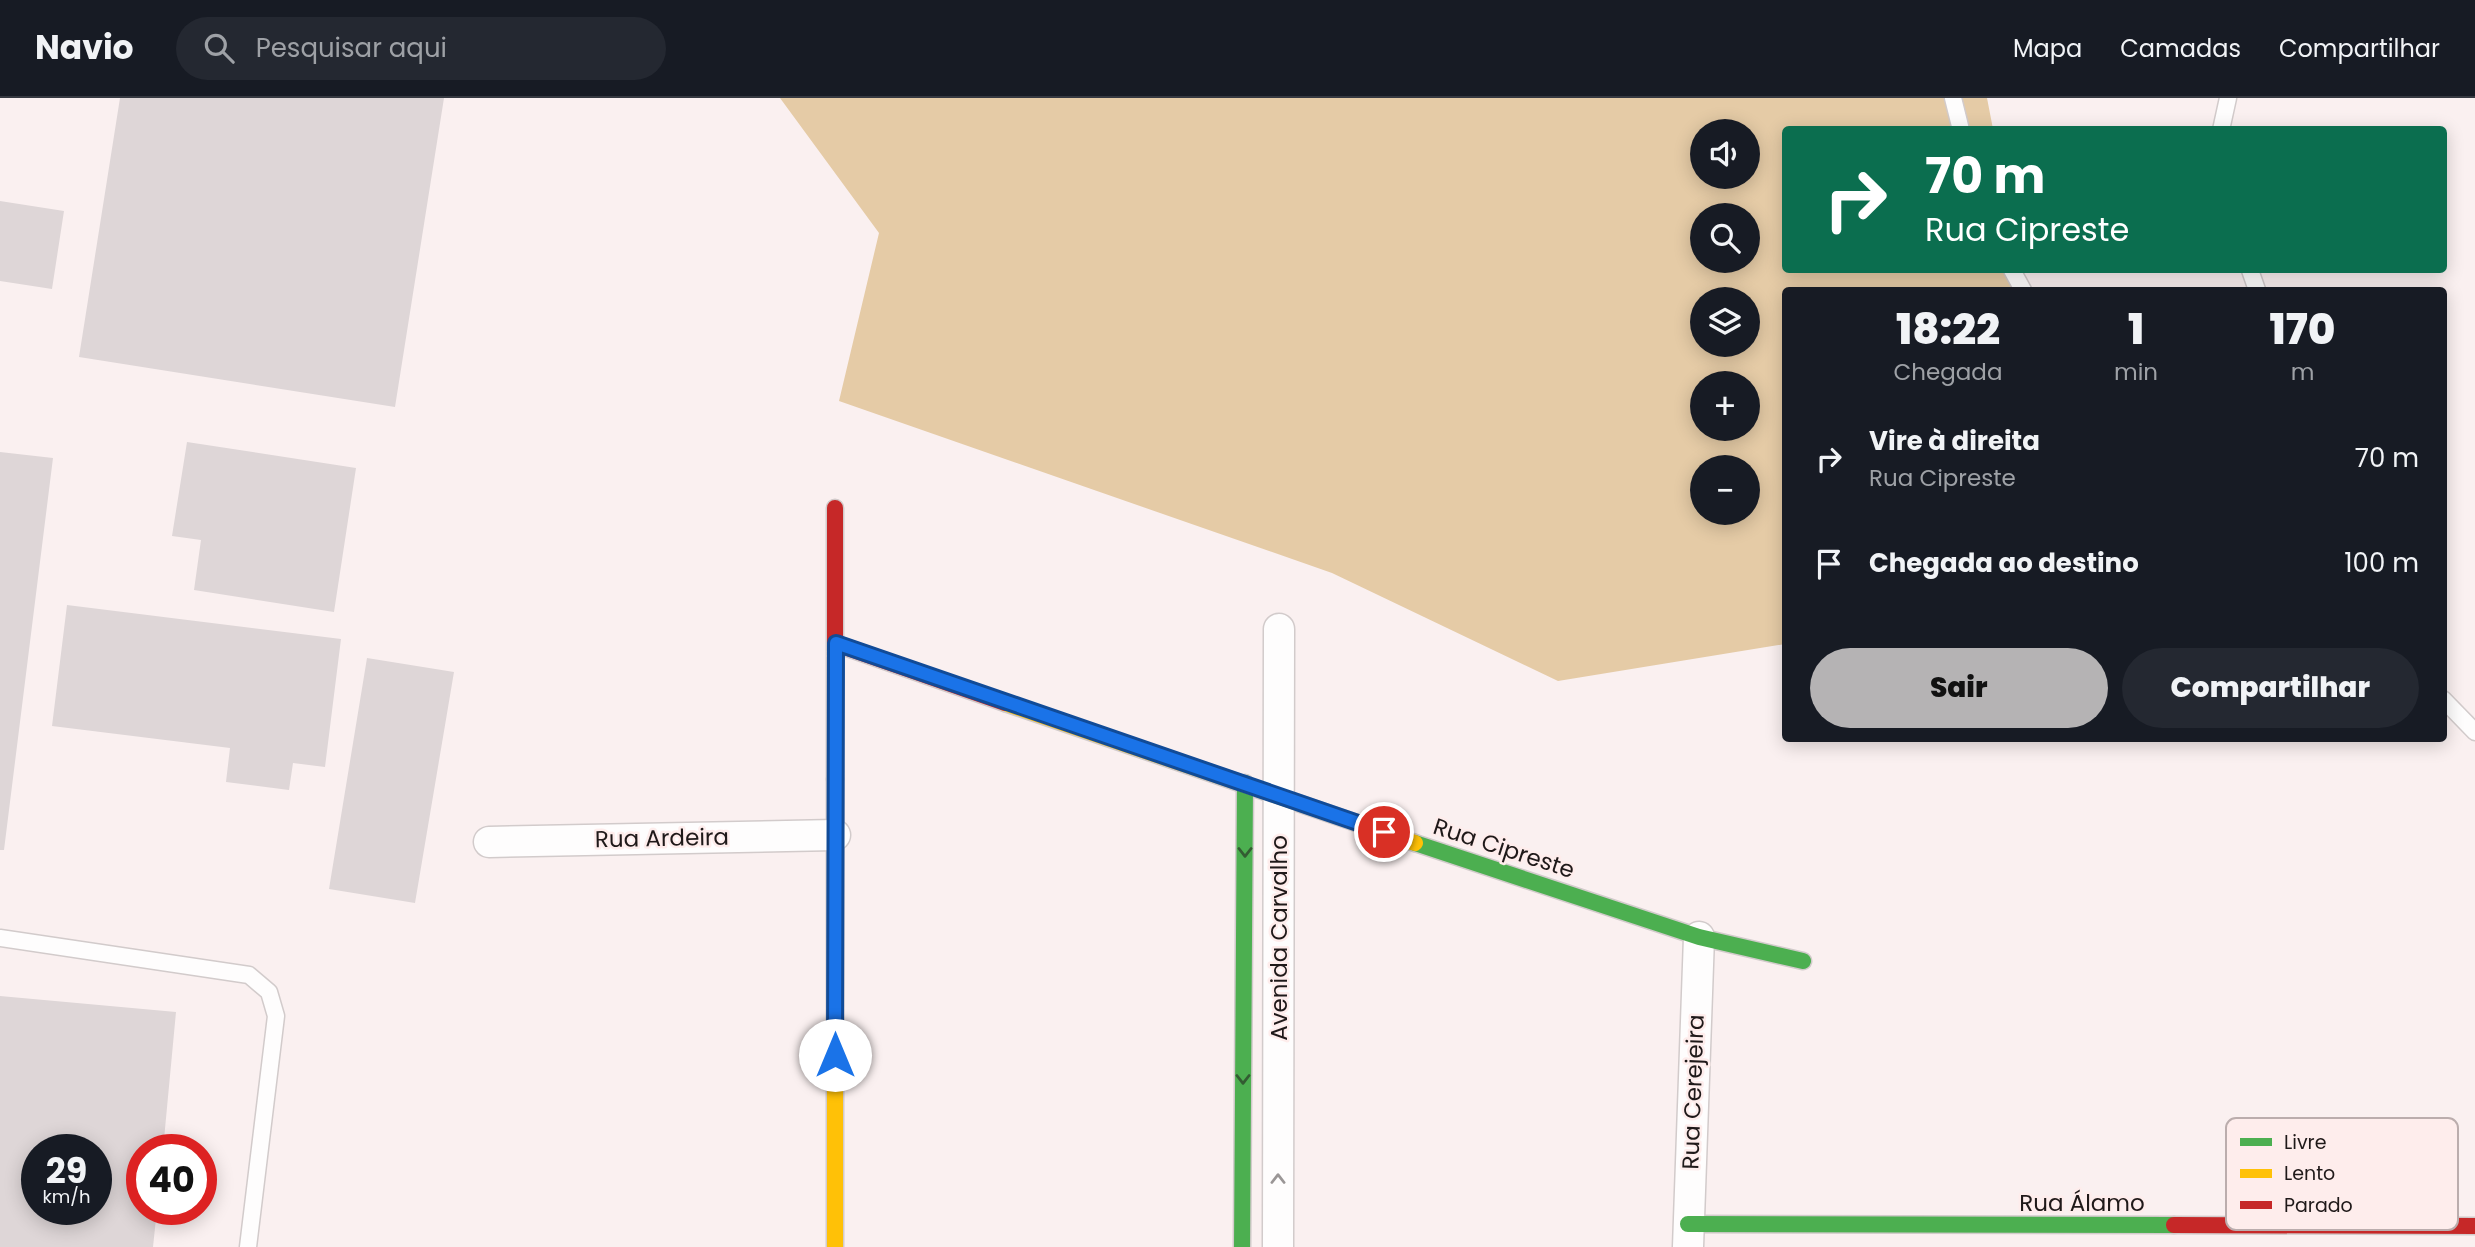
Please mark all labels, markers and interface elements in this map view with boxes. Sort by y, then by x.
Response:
search box [176,17,666,80]
text: Navio [35,24,134,71]
icon: search [200,29,238,67]
text: Pesquisar aqui [256,30,447,66]
text: Mapa [2013,32,2082,65]
text: Camadas [2120,32,2241,65]
text: Compartilhar [2279,32,2440,65]
map controls [1690,119,1760,525]
button: sound [1690,119,1760,189]
text: 70 m [1925,142,2045,210]
icon: right [1810,154,1901,245]
button: search [1690,203,1760,273]
text: Rua Cipreste [1925,207,2129,252]
button: layers [1690,287,1760,357]
text: 18:22 [1896,300,2000,359]
text: 1 [2128,300,2144,359]
text: 170 [2270,300,2335,359]
text: Chegada [1894,356,2002,388]
text: min [2114,356,2158,388]
text: m [2291,356,2314,388]
button: + [1690,371,1760,441]
text: Vire à direita [1869,423,2040,459]
icon: right [1810,440,1848,478]
text: 70 m [2355,440,2419,476]
button: − [1690,455,1760,525]
text: Rua Cipreste [1869,462,2016,494]
icon: arrive [1810,545,1848,583]
text: Chegada ao destino [1869,545,2139,581]
text: 100 m [2344,545,2419,581]
button: Sair [1810,648,2108,728]
button: Compartilhar [2122,648,2419,728]
pin [1354,802,1414,862]
street label: Rua Cipreste [1429,810,1579,886]
icon: arrive [1365,813,1403,851]
street label: Rua Ardeira [595,821,729,855]
street label: Avenida Carvalho [1263,835,1295,1041]
one-way arrow [1237,847,1253,857]
street label: Rua Cerejeira [1674,1014,1712,1170]
position arrow [798,1018,872,1092]
one-way arrow [1235,1074,1251,1085]
legend [2226,1118,2458,1230]
text: Livre [2284,1129,2326,1156]
speed limit sign: 40 [126,1134,217,1225]
text: 29 [46,1146,87,1195]
text: Lento [2284,1160,2335,1187]
one-way arrow [1270,1173,1286,1184]
text: km/h [43,1184,90,1209]
street label: Rua Álamo [2019,1187,2145,1219]
text: Parado [2284,1192,2353,1219]

